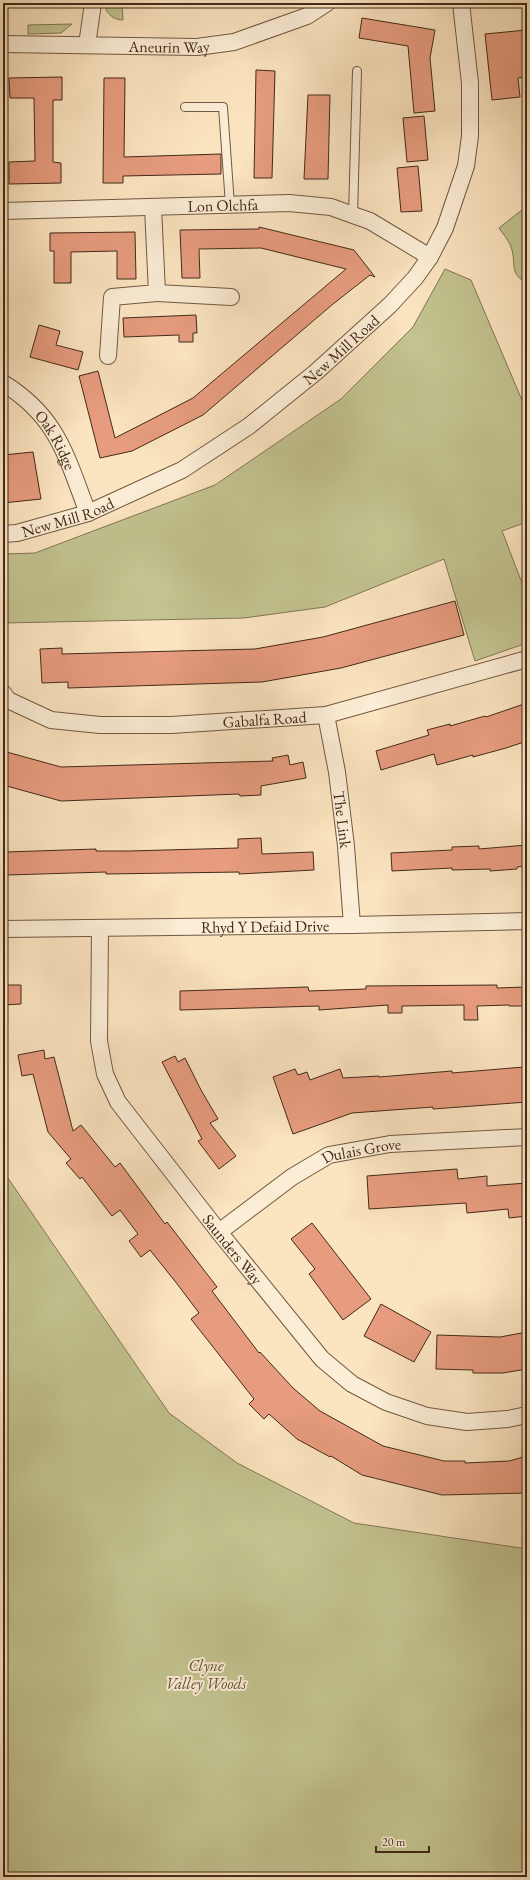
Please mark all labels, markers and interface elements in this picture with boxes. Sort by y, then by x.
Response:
street label: Aneurin Way [127,35,212,58]
street label: Lon Olchfa [187,194,259,217]
street label: New Mill Road [299,309,385,390]
street label: Oak Ridge [30,406,81,473]
street label: New Mill Road [19,492,118,542]
street label: Gabalfa Road [222,706,308,733]
street label: The Link [328,790,356,850]
street label: Rhyd Y Defaid Drive [201,915,329,938]
street label: Dulais Grove [317,1133,401,1168]
street label: Saunders Way [198,1210,268,1290]
park label: Clyne Valley Woods [166,1655,247,1694]
scale bar [376,1828,429,1854]
text: 20 m [382,1834,406,1850]

